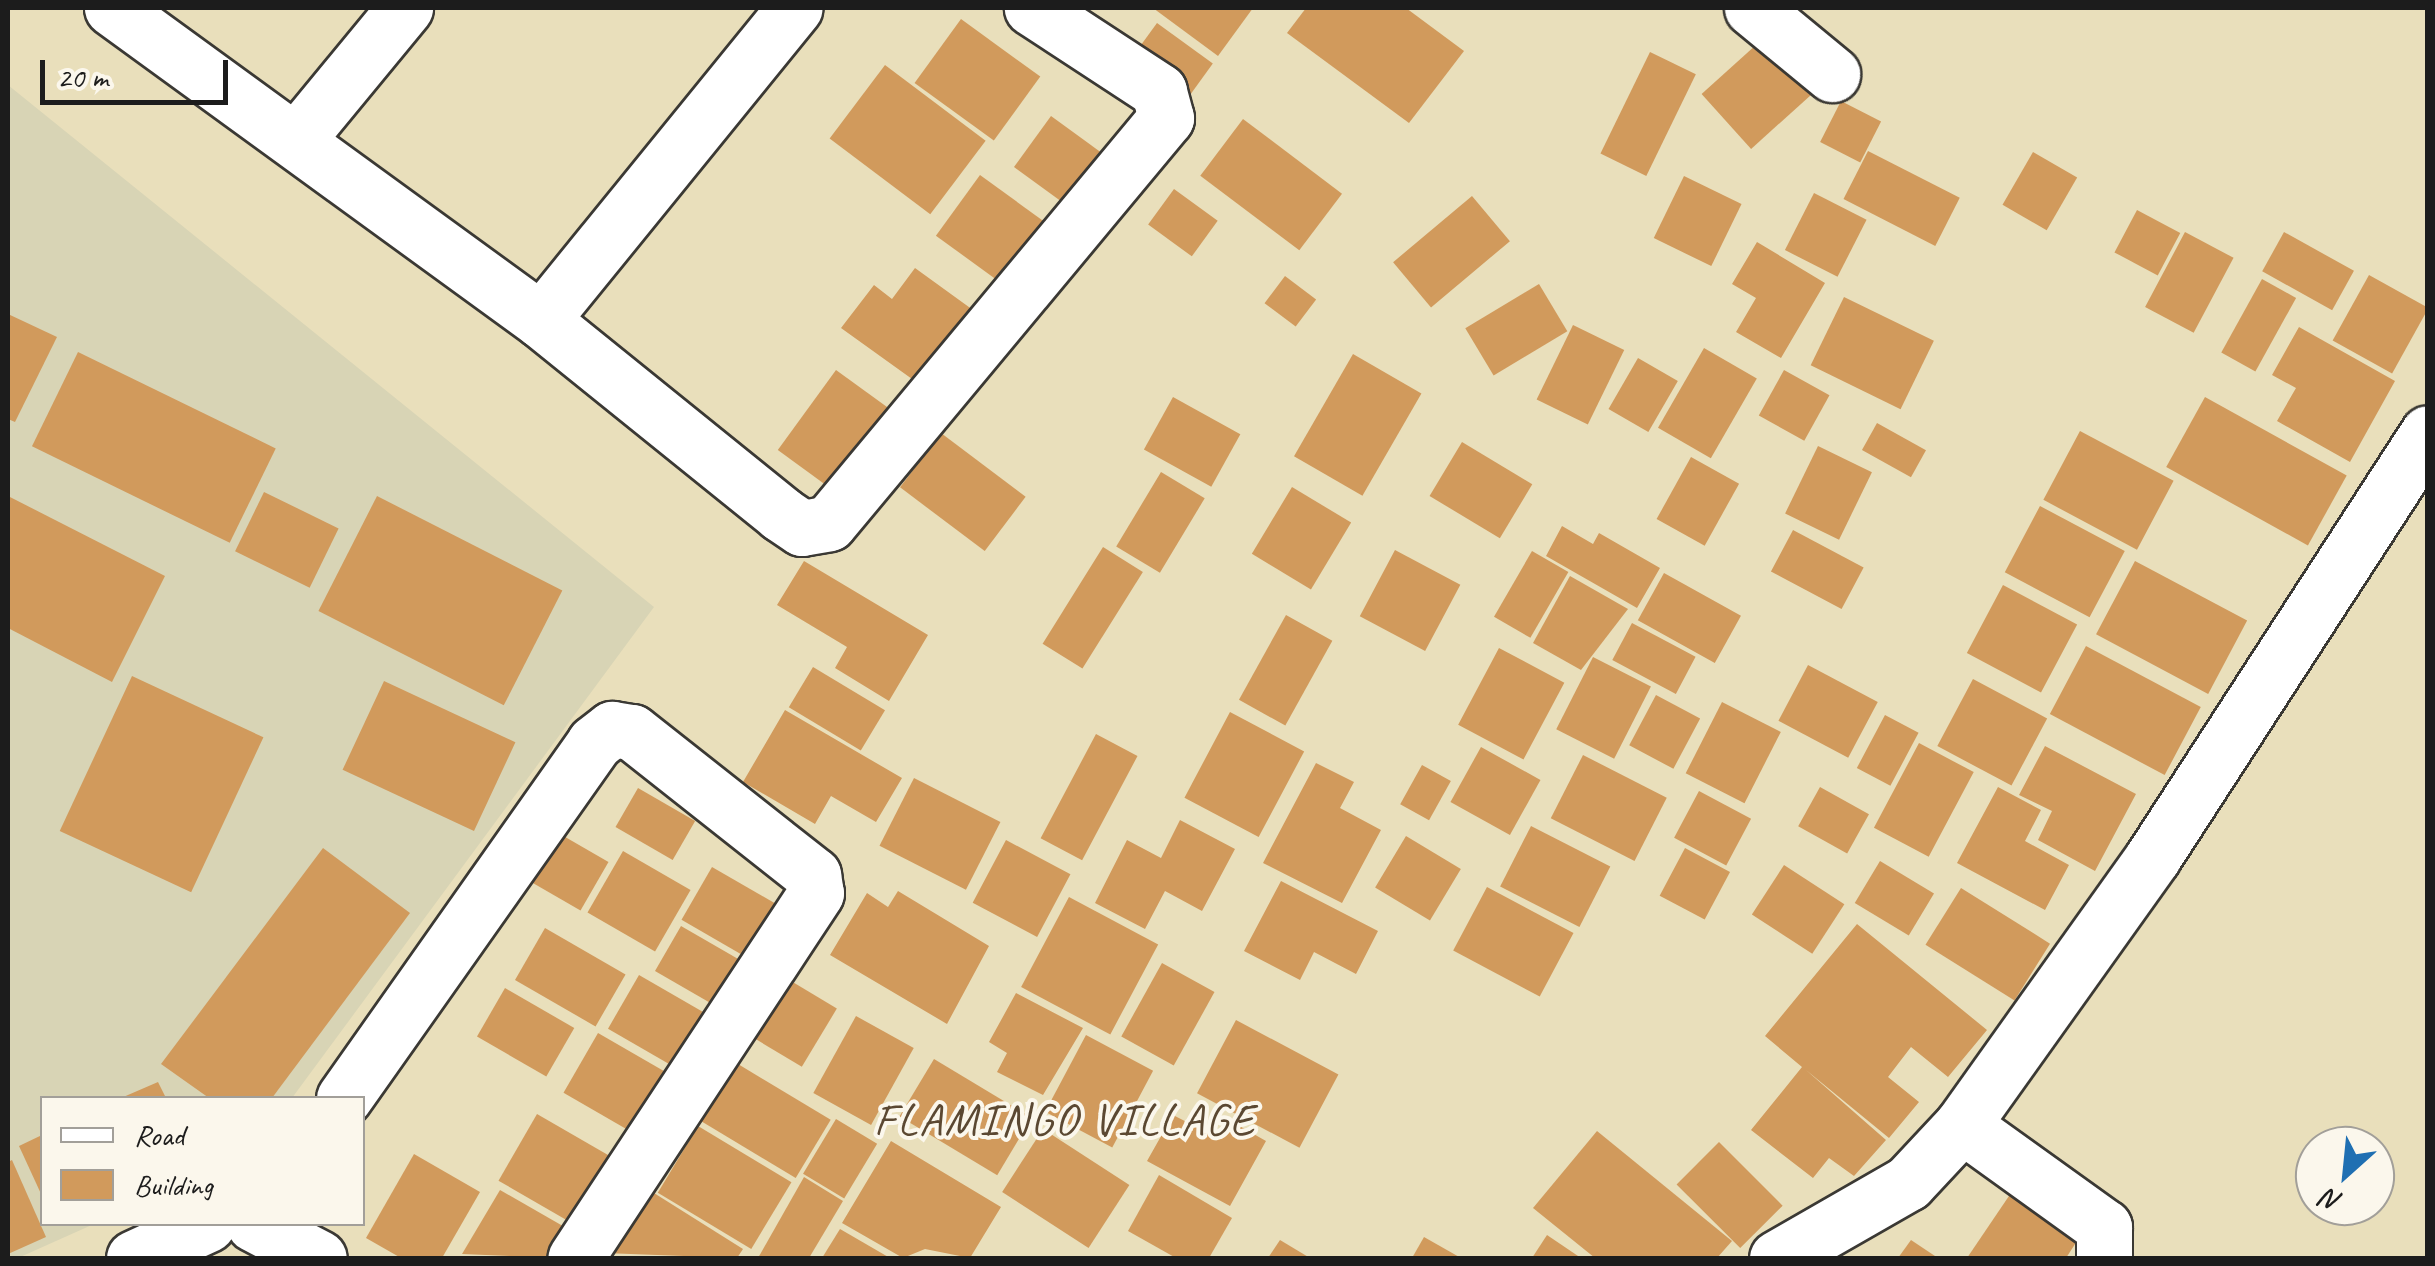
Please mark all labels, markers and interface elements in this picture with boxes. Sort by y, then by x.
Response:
scale bar [45,40,232,102]
text: 20 m [57,58,108,96]
district label: FLAMINGO VILLAGE [875,1093,1255,1147]
legend [40,1096,365,1226]
text: Road [134,1116,184,1154]
north arrow [2295,1126,2395,1226]
text: Building [134,1166,213,1204]
text: N [2316,1182,2348,1221]

